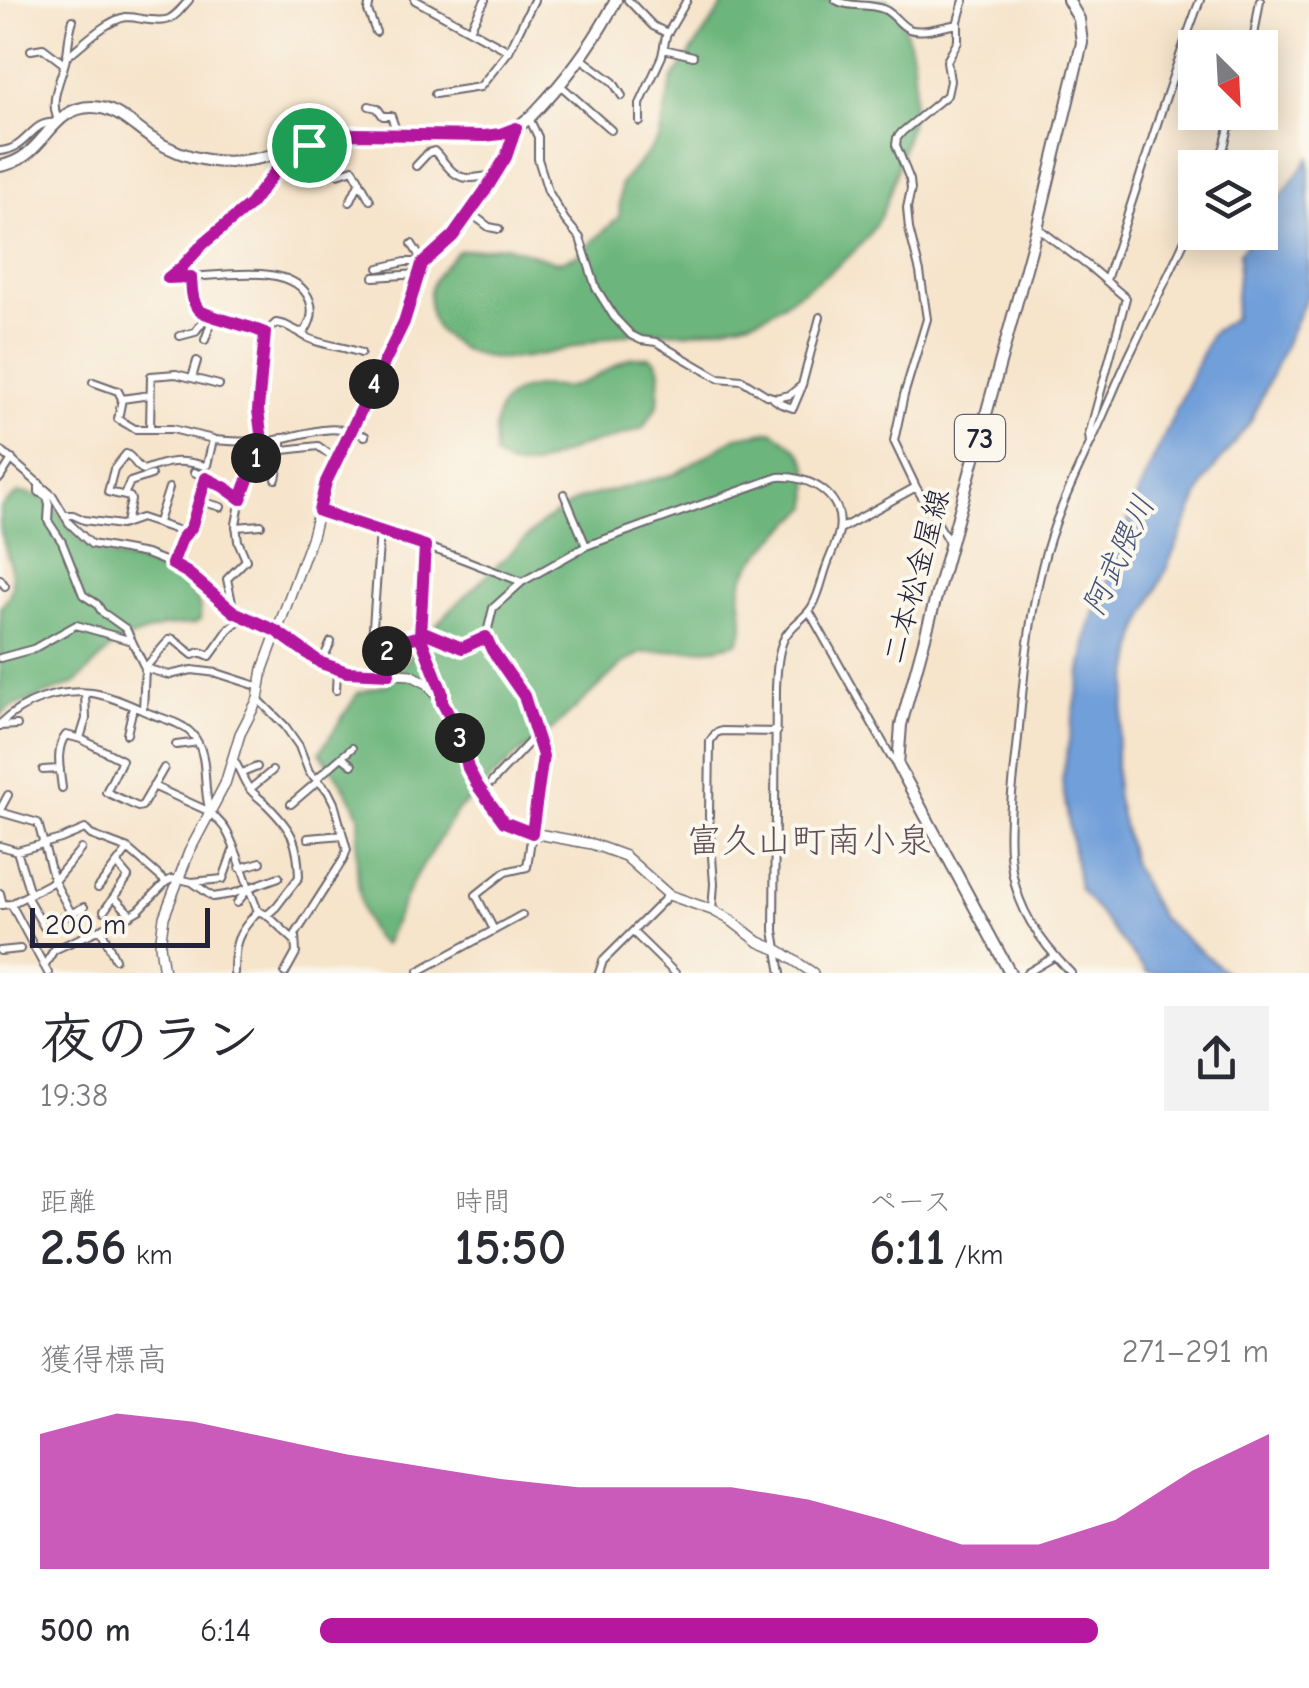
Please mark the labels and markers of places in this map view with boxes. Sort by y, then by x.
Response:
pin [267,103,352,188]
pin: 4 [349,359,399,409]
pin: 1 [231,433,281,483]
pin: 2 [362,626,412,676]
pin: 3 [435,713,485,763]

